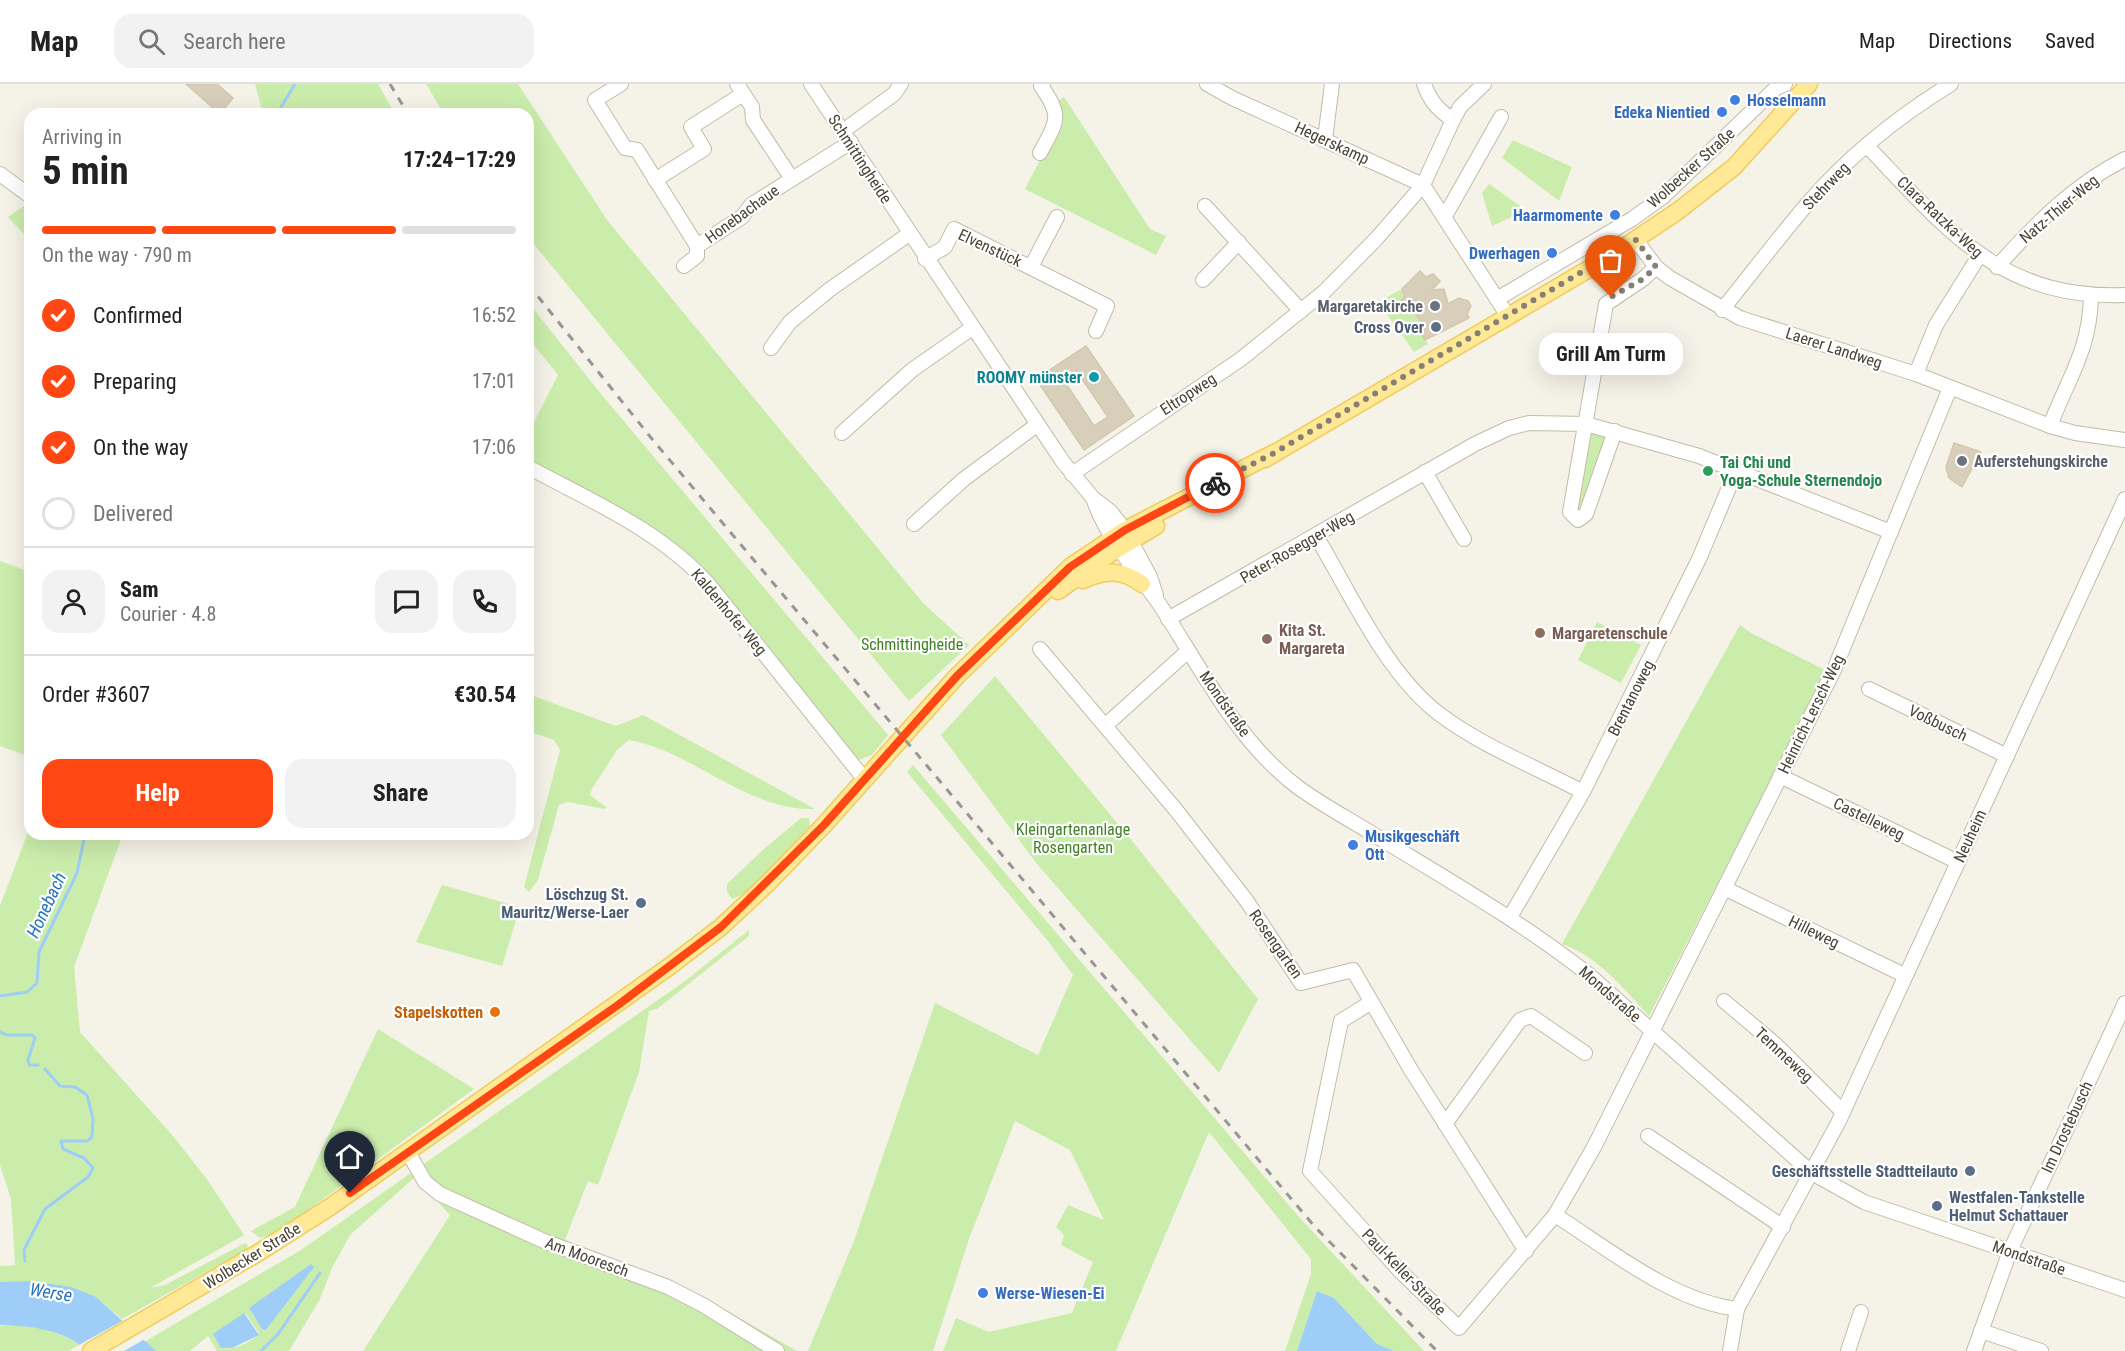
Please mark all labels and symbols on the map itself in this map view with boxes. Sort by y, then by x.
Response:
place label: Hosselmann [1747,91,1826,110]
marker: Hosselmann [1728,93,1742,107]
place label: Edeka Nientied [1614,103,1710,122]
marker: Edeka Nientied [1715,105,1729,119]
street label: Schmittingheide [824,111,896,207]
street label: Hegerskamp [1292,118,1372,169]
street label: Wolbecker Straße [1644,124,1738,212]
street label: Stehrweg [1799,158,1853,214]
street label: Natz-Thier-Weg [2016,171,2102,247]
street label: Clara-Ratzka-Weg [1893,172,1987,262]
street label: Honebachaue [701,181,783,247]
place label: Haarmomente [1513,206,1603,225]
marker: Haarmomente [1608,208,1622,222]
street label: Elvenstück [955,225,1026,271]
pin [1585,235,1636,297]
place label: Dwerhagen [1469,244,1540,263]
marker: Dwerhagen [1545,246,1559,260]
place label: Margaretakirche [1318,297,1423,316]
marker: Margaretakirche [1428,299,1442,313]
place label: Cross Over [1354,318,1424,337]
marker: Cross Over [1429,320,1443,334]
street label: Laerer Landweg [1783,323,1885,373]
callout: Grill Am Turm [1539,333,1683,375]
place label: ROOMY münster [977,368,1082,387]
street label: Eltropweg [1156,369,1220,419]
marker: ROOMY münster [1087,370,1101,384]
place label: Auferstehungskirche [1974,452,2108,471]
courier [1185,453,1245,513]
place label: Tai Chi und Yoga-Schule Sternendojo [1720,453,1882,490]
marker: Auferstehungskirche [1955,454,1969,468]
marker: Tai Chi und Yoga-Schule Sternendojo [1701,464,1715,478]
street label: Peter-Rosegger-Weg [1237,507,1357,587]
street label: Kaldenhofer Weg [687,565,771,659]
place label: Kita St. Margareta [1279,621,1345,658]
place label: Margaretenschule [1552,624,1668,643]
marker: Margaretenschule [1533,626,1547,640]
marker: Kita St. Margareta [1260,632,1274,646]
park label: Schmittingheide [861,635,963,654]
street label: Heinrich-Lersch-Weg [1774,651,1848,777]
street label: Brentanoweg [1604,657,1658,739]
street label: Mondstraße [1195,667,1255,741]
street label: Voßbusch [1906,701,1970,745]
street label: Castelleweg [1830,794,1908,844]
street label: Neuheim [1950,807,1990,865]
park label: Kleingartenanlage Rosengarten [1016,820,1130,857]
place label: Musikgeschäft Ott [1365,827,1460,864]
marker: Musikgeschäft Ott [1346,838,1360,852]
water label: Honebach [22,869,70,941]
place label: Löschzug St. Mauritz/Werse-Laer [501,885,629,922]
marker: Löschzug St. Mauritz/Werse-Laer [634,896,648,910]
street label: Rosengarten [1245,906,1307,982]
street label: Hilleweg [1785,912,1843,952]
street label: Mondstraße [1575,962,1645,1026]
place label: Stapelskotten [394,1003,483,1022]
marker: Stapelskotten [488,1005,502,1019]
street label: Temmeweg [1751,1023,1817,1087]
street label: Im Drostebusch [2037,1078,2097,1176]
pin [324,1131,375,1193]
place label: Geschäftsstelle Stadtteilauto [1772,1162,1958,1181]
marker: Geschäftsstelle Stadtteilauto [1963,1164,1977,1178]
place label: Westfalen-Tankstelle Helmut Schattauer [1949,1188,2085,1225]
marker: Westfalen-Tankstelle Helmut Schattauer [1930,1199,1944,1213]
street label: Wolbecker Straße [200,1219,304,1293]
street label: Paul-Keller-Straße [1358,1225,1450,1319]
street label: Am Mooresch [543,1233,631,1281]
street label: Mondstraße [1990,1237,2068,1279]
water label: Werse [28,1278,74,1306]
place label: Werse-Wiesen-Ei [995,1284,1105,1303]
marker: Werse-Wiesen-Ei [976,1286,990,1300]

